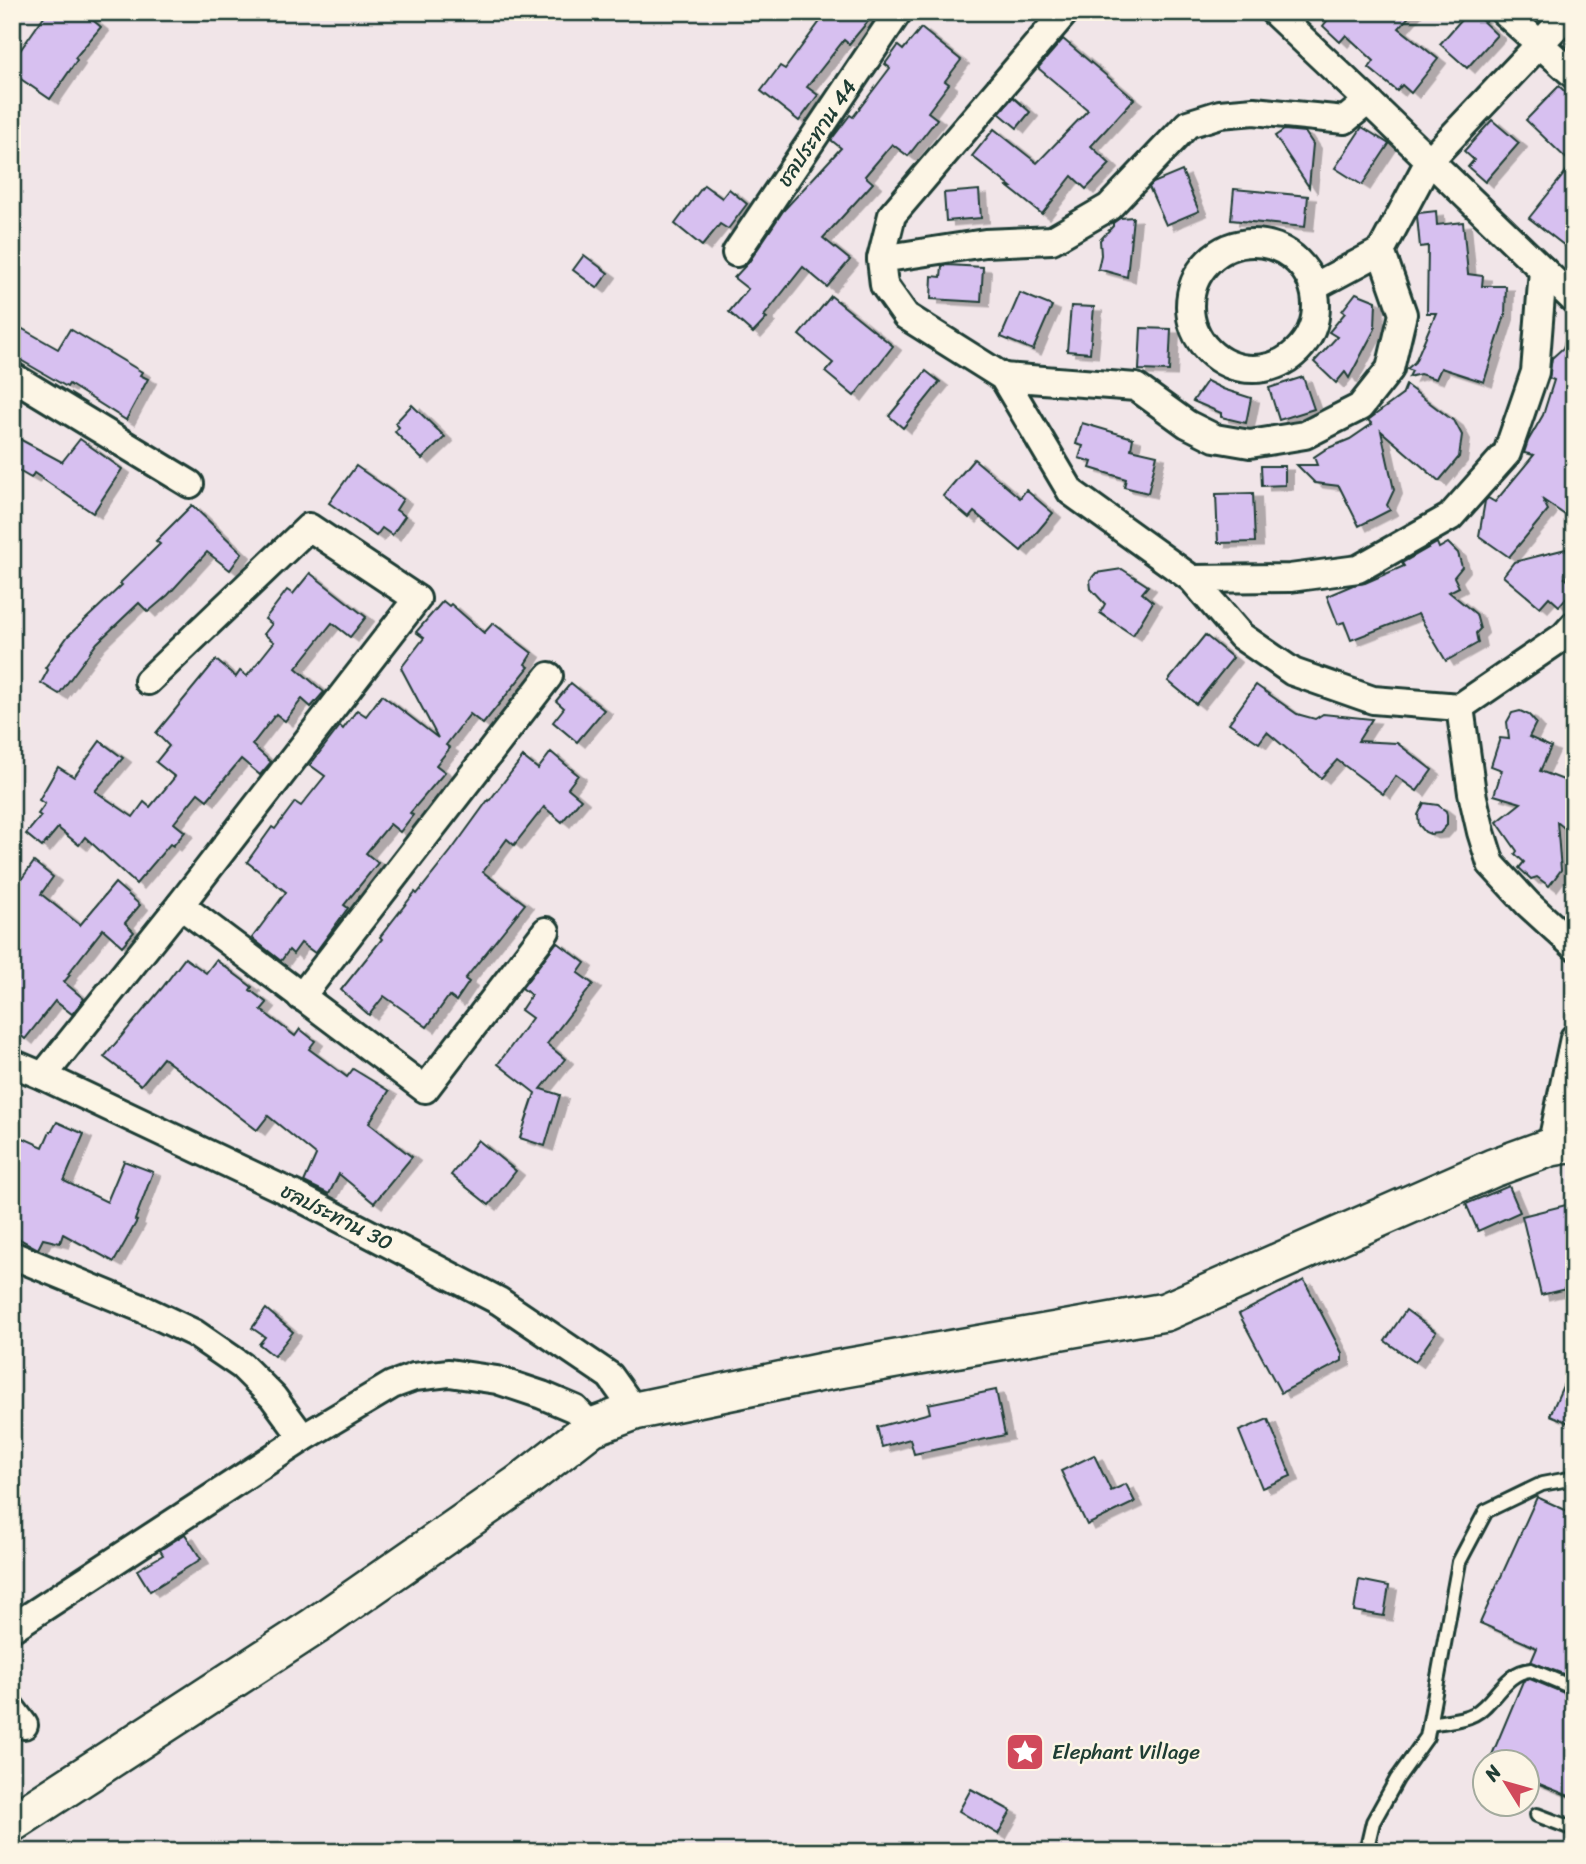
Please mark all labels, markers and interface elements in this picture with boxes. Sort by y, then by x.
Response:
street label: ชลประทาน 44 [767,71,867,195]
street label: ชลประทาน 30 [274,1172,400,1262]
place icon: Elephant Village [1004,1731,1046,1773]
place label: Elephant Village [1052,1733,1200,1771]
north arrow [1470,1748,1540,1818]
text: N [1475,1757,1510,1789]

